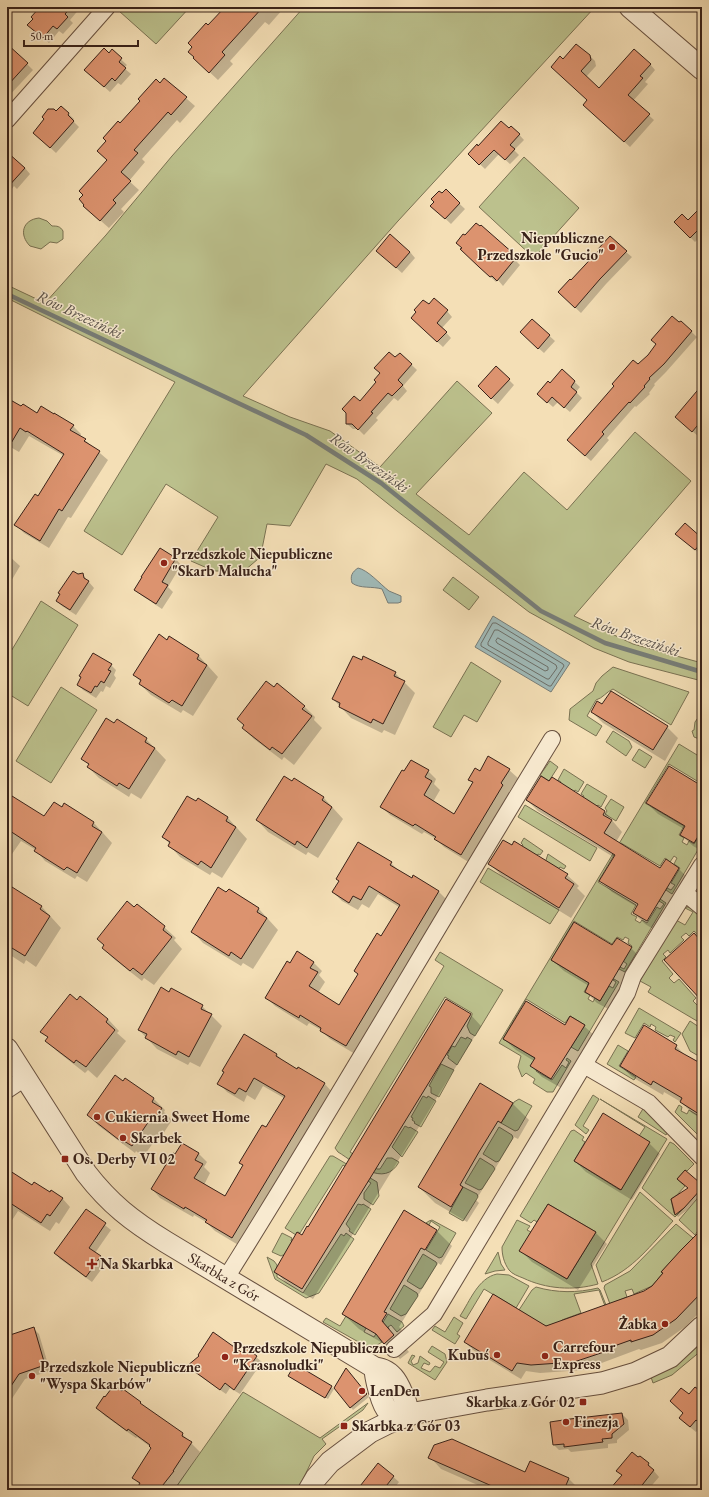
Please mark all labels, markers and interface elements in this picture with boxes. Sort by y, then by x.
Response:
scale bar [24,22,138,48]
text: 50 m [30,28,54,44]
place label: Niepubliczne Przedszkole "Gucio" [477,228,604,264]
marker: Niepubliczne Przedszkole "Gucio" [607,242,617,252]
water label: Rów Brzeziński [33,285,128,344]
water label: Rów Brzeziński [326,427,415,498]
place label: Przedszkole Niepubliczne "Skarb Malucha" [172,544,332,580]
marker: Przedszkole Niepubliczne "Skarb Malucha" [159,558,169,568]
water label: Rów Brzeziński [588,611,684,662]
place label: Cukiernia Sweet Home [105,1107,250,1126]
marker: Cukiernia Sweet Home [92,1112,102,1122]
place label: Skarbek [131,1128,183,1147]
marker: Skarbek [118,1133,128,1143]
place label: Os. Derby VI 02 [73,1149,175,1168]
marker: Os. Derby VI 02 [60,1154,70,1164]
street label: Skarbka z Gór [185,1248,264,1305]
place label: Na Skarbka [100,1254,173,1273]
marker: Na Skarbka [87,1259,97,1269]
place label: Żabka [619,1314,657,1333]
marker: Żabka [660,1319,670,1329]
place label: Carrefour Express [553,1337,616,1373]
place label: Przedszkole Niepubliczne "Krasnoludki" [233,1338,393,1374]
place label: Kubuś [448,1345,490,1364]
marker: Kubuś [492,1350,502,1360]
marker: Carrefour Express [540,1351,550,1361]
marker: Przedszkole Niepubliczne "Krasnoludki" [220,1352,230,1362]
place label: Przedszkole Niepubliczne "Wyspa Skarbów" [40,1357,200,1393]
marker: Przedszkole Niepubliczne "Wyspa Skarbów" [27,1371,37,1381]
place label: LenDen [370,1381,421,1400]
marker: LenDen [357,1386,367,1396]
place label: Skarbka z Gór 02 [466,1392,575,1411]
marker: Skarbka z Gór 02 [578,1397,588,1407]
place label: Finezja [574,1412,619,1431]
place label: Skarbka z Gór 03 [352,1416,461,1435]
marker: Finezja [561,1417,571,1427]
marker: Skarbka z Gór 03 [339,1421,349,1431]

